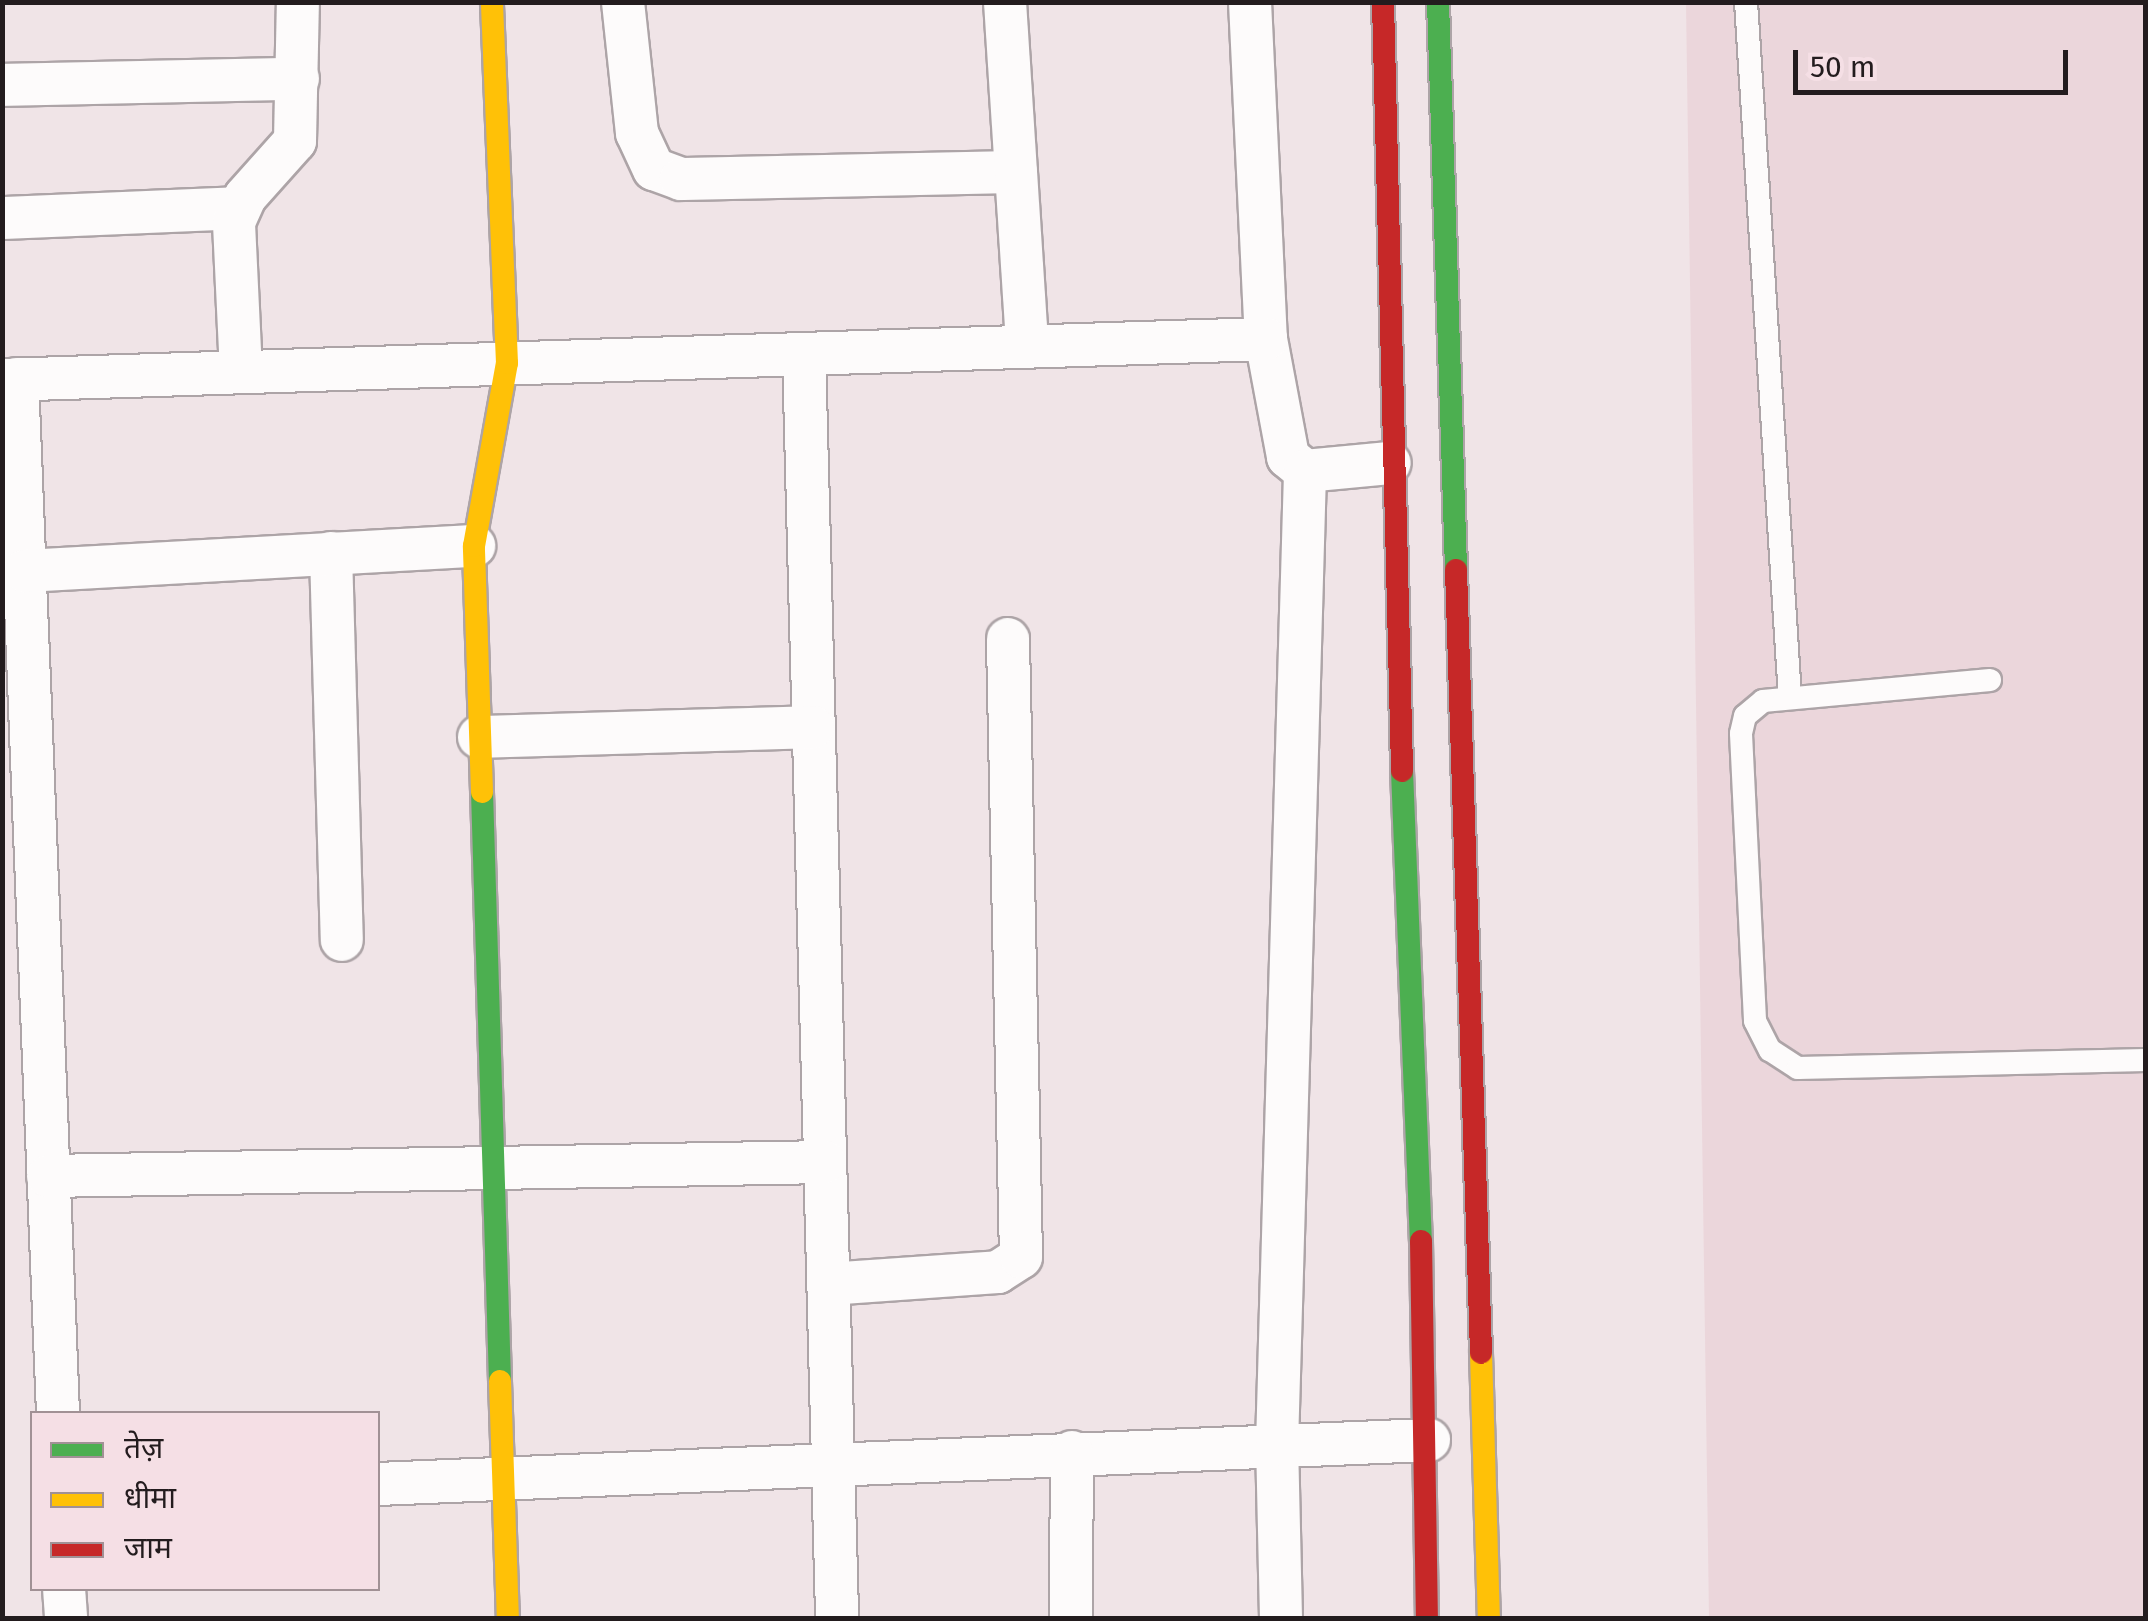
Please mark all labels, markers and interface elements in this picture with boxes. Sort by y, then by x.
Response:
scale bar [1798,30,2073,92]
text: 50 m [1810,49,1875,85]
legend [30,1411,380,1591]
text: तेज़ [124,1430,163,1466]
text: धीमा [124,1480,176,1516]
text: जाम [124,1530,172,1566]

